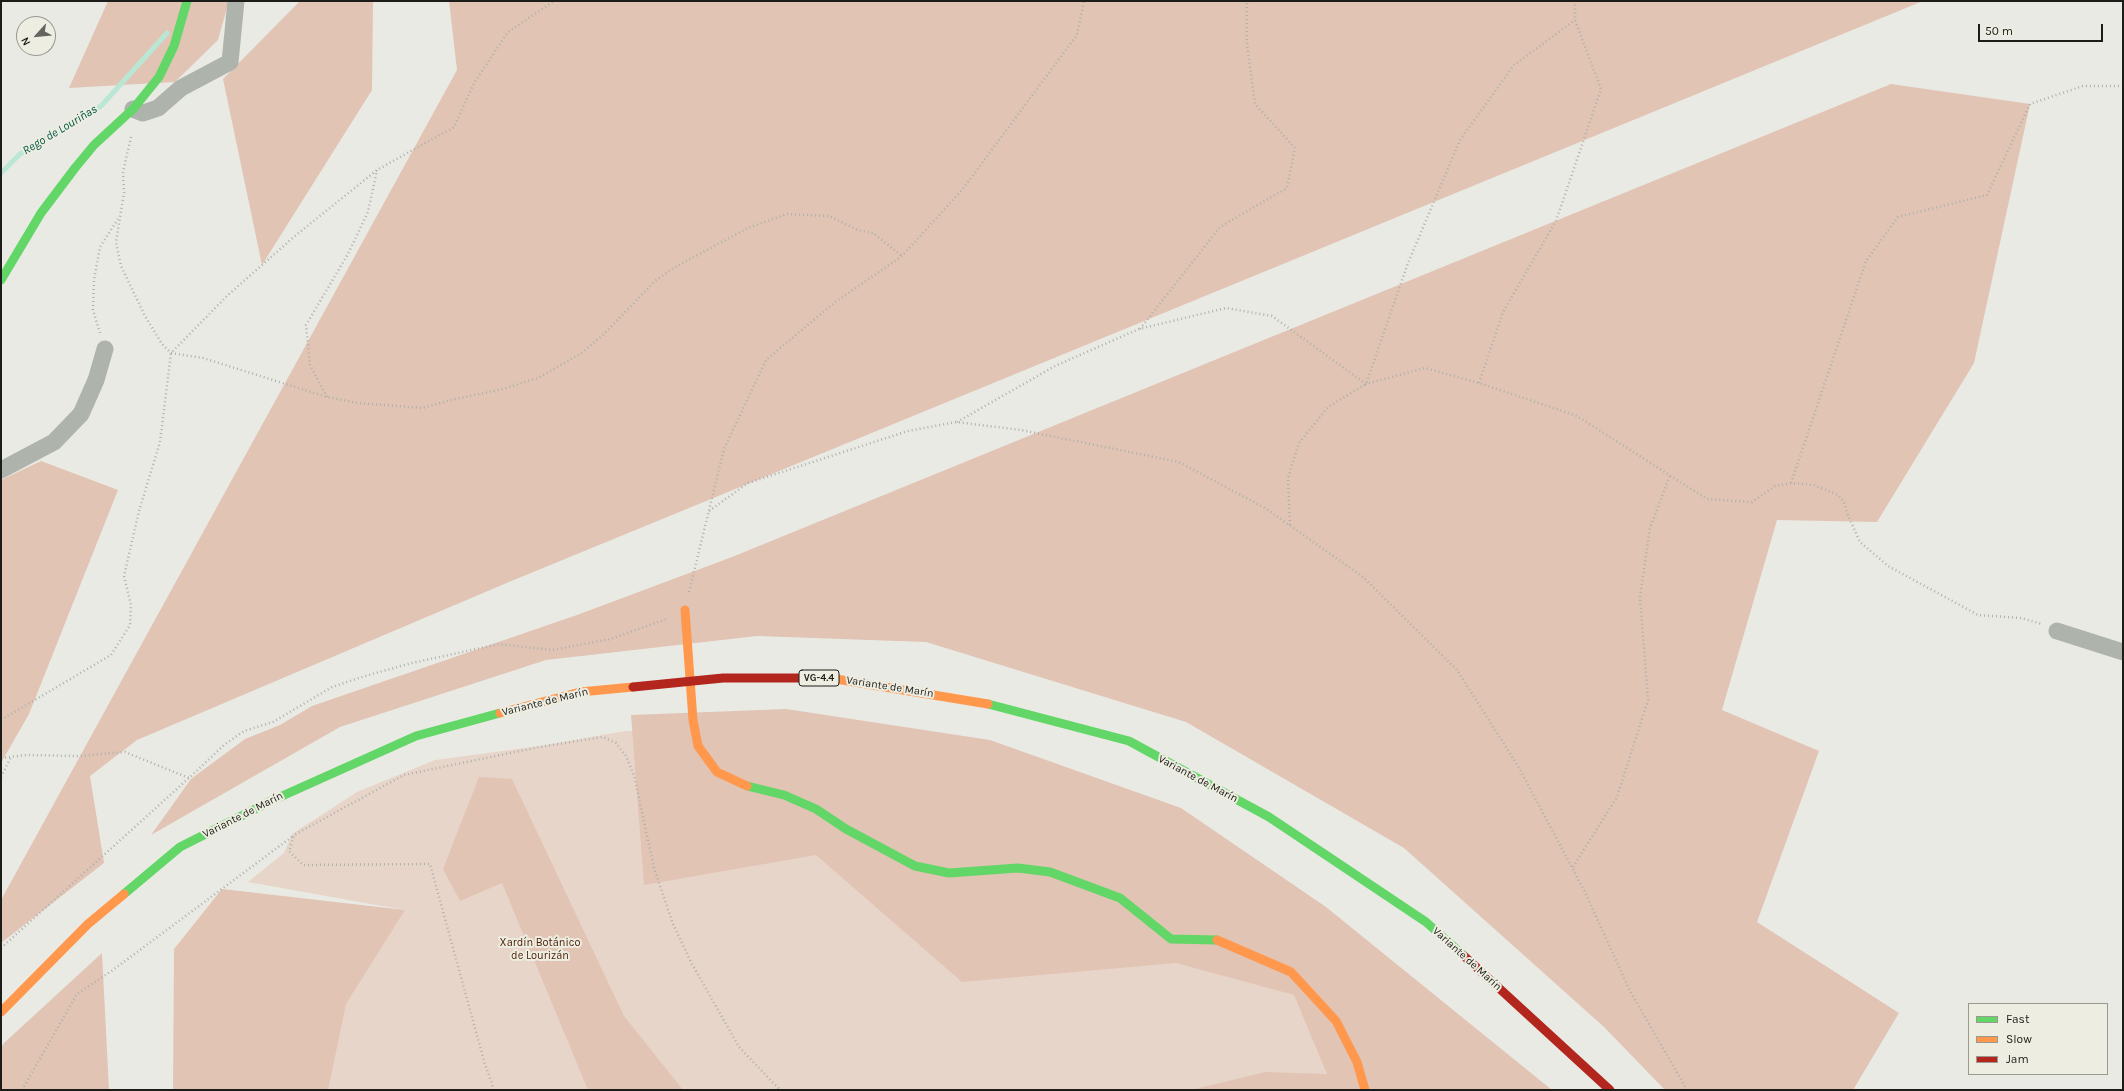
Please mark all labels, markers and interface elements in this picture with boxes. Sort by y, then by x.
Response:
north arrow [16,16,56,56]
scale bar [1980,16,2105,42]
text: 50 m [1985,24,2013,38]
text: N [18,35,33,48]
water label: Rego de Louriñas [20,102,100,158]
road number: VG-4.4 [799,670,839,686]
street label: Variante de Marín [845,674,935,700]
street label: Variante de Marín [501,685,589,719]
street label: Variante de Marín [1156,752,1240,806]
street label: Variante de Marín [201,789,285,841]
street label: Variante de Marín [1430,925,1504,993]
park label: Xardín Botánico de Lourizán [500,936,580,962]
legend [1968,1003,2108,1075]
text: Fast [2006,1012,2029,1026]
text: Slow [2006,1032,2032,1046]
text: Jam [2006,1052,2029,1066]

